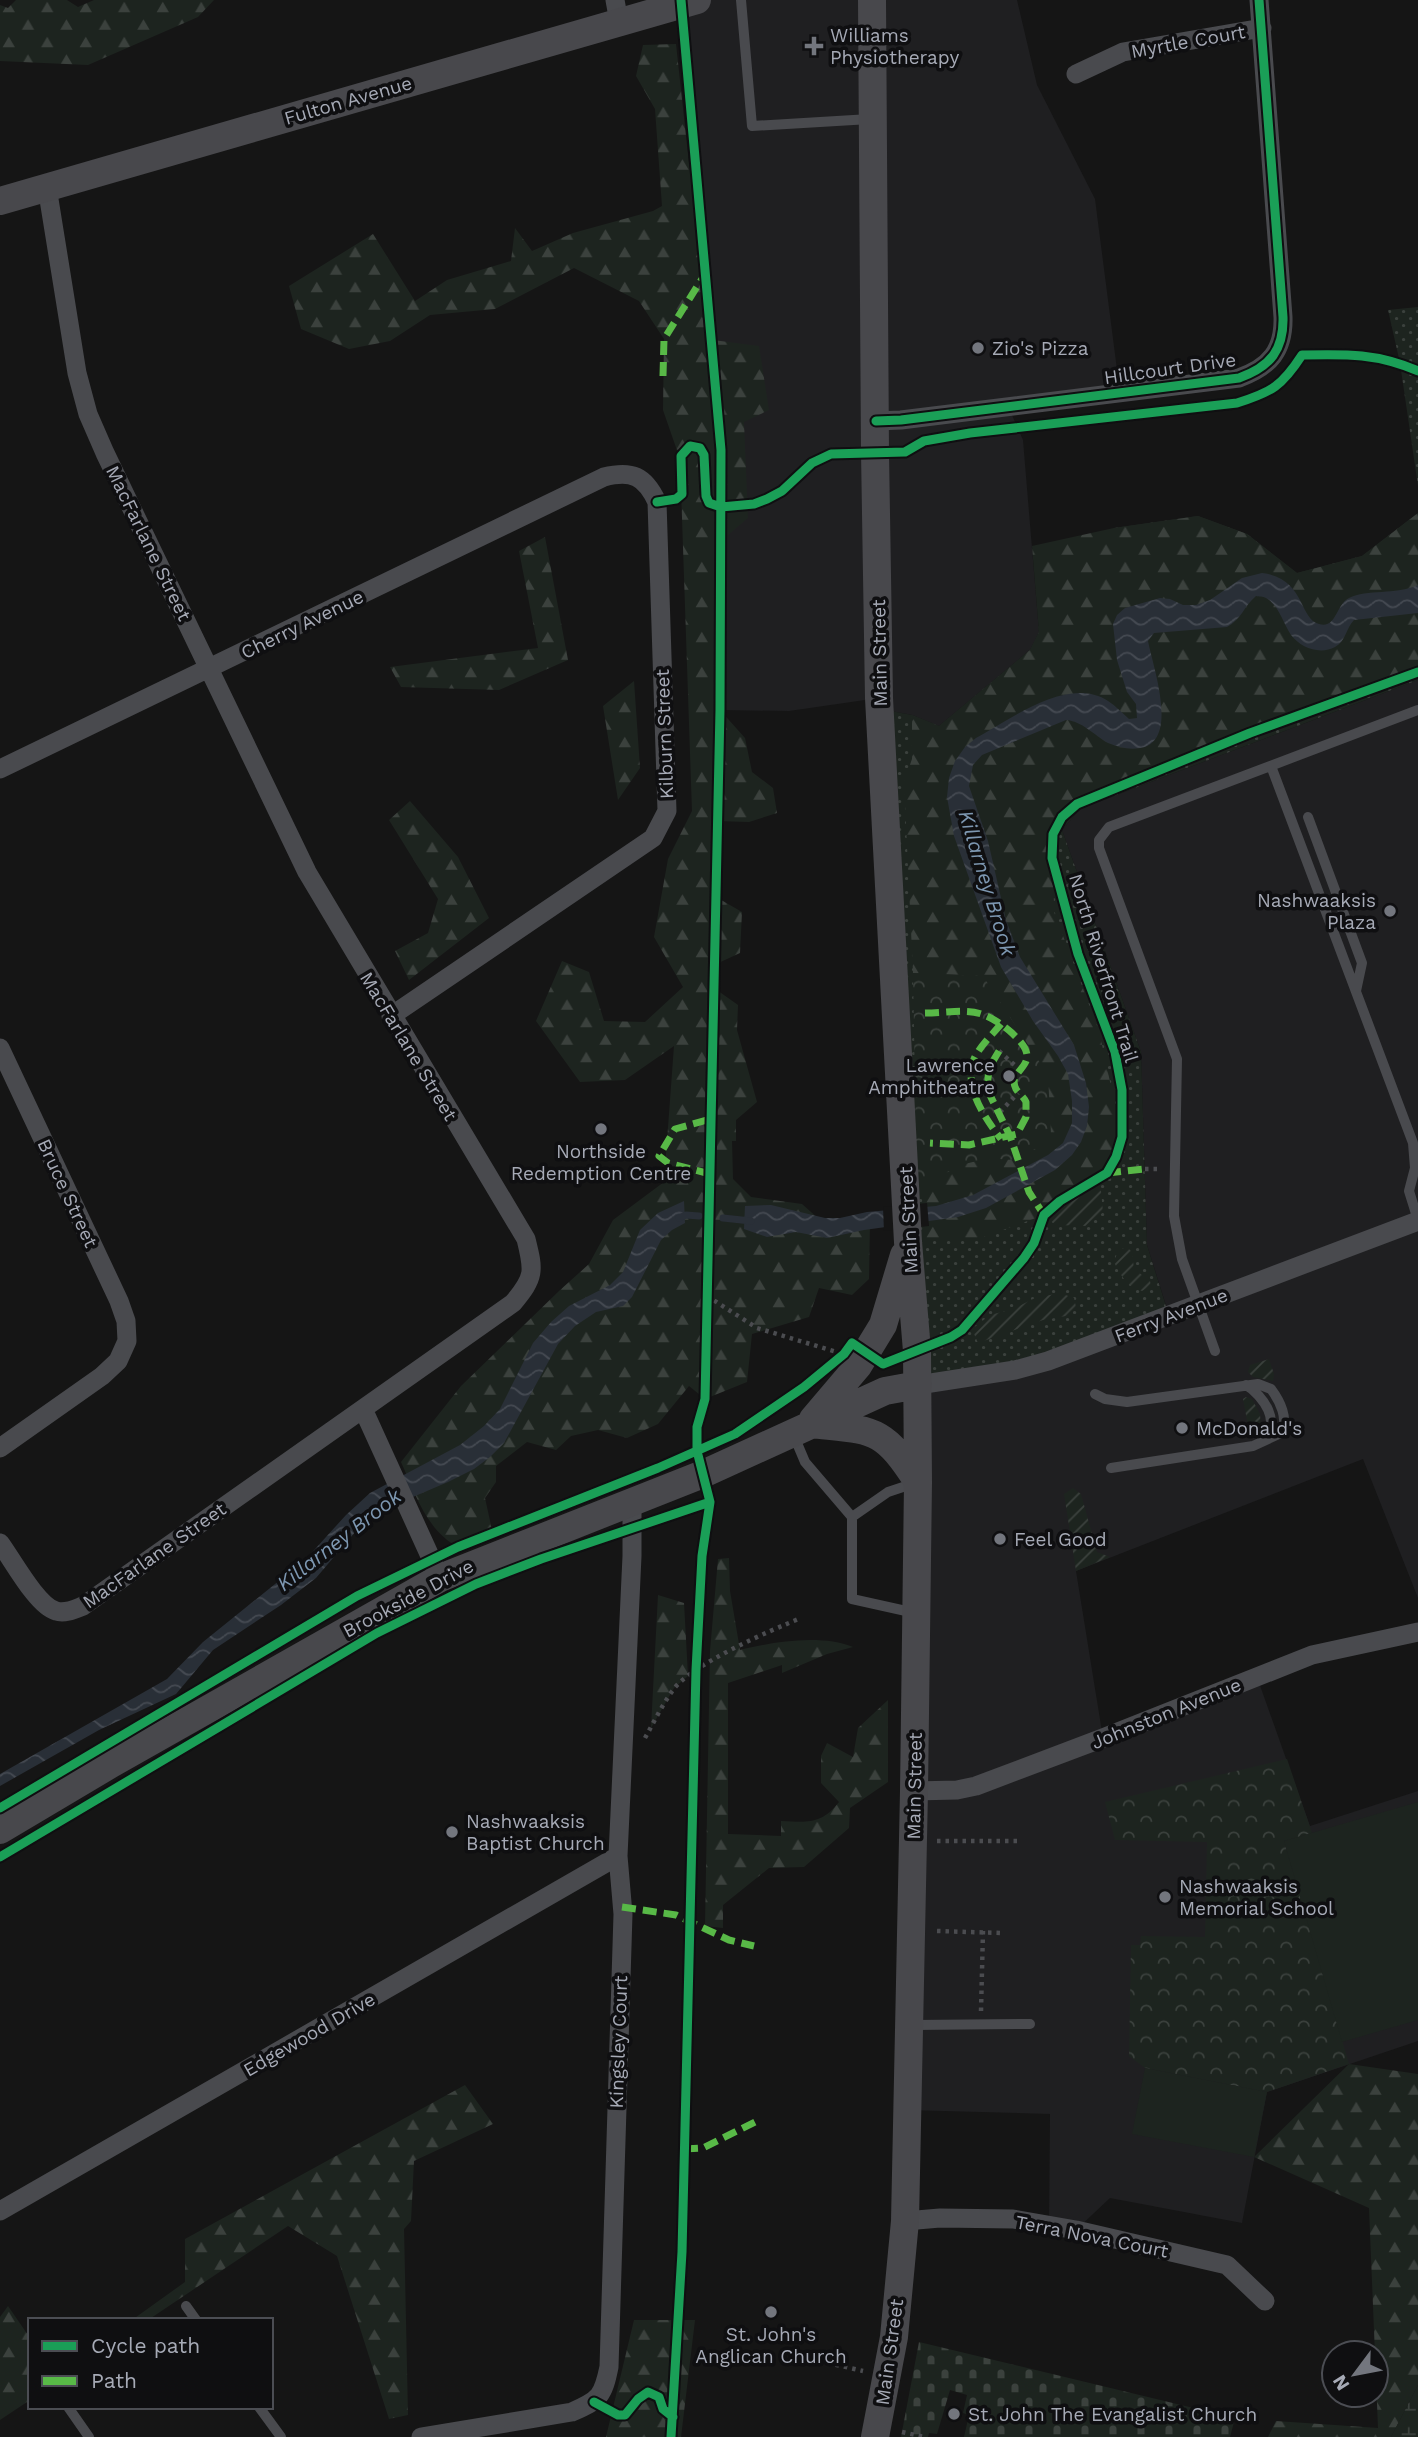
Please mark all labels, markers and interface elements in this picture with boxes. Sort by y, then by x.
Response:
street label: Myrtle Court [1129,20,1247,63]
place label: Williams Physiotherapy [830,24,959,69]
marker: Williams Physiotherapy [804,36,824,56]
street label: Fulton Avenue [282,71,415,130]
place label: Zio's Pizza [992,337,1089,360]
marker: Zio's Pizza [970,340,986,356]
street label: Hillcourt Drive [1102,348,1238,389]
street label: MacFarlane Street [101,462,196,625]
street label: Cherry Avenue [237,585,367,664]
street label: Main Street [867,599,892,707]
street label: Kilburn Street [651,669,678,799]
water label: Killarney Brook [953,807,1022,959]
street label: North Riverfront Trail [1064,871,1143,1065]
place label: Nashwaaksis Plaza [1257,889,1376,934]
marker: Nashwaaksis Plaza [1382,903,1398,919]
street label: MacFarlane Street [355,968,462,1125]
place label: Lawrence Amphitheatre [868,1054,995,1099]
marker: Lawrence Amphitheatre [1001,1068,1017,1084]
marker: Northside Redemption Centre [593,1121,609,1137]
street label: Bruce Street [32,1135,103,1251]
place label: Northside Redemption Centre [511,1140,691,1185]
street label: Main Street [894,1166,923,1274]
street label: Ferry Avenue [1111,1283,1231,1348]
place label: McDonald's [1196,1417,1302,1440]
marker: McDonald's [1174,1420,1190,1436]
water label: Killarney Brook [271,1483,406,1596]
street label: MacFarlane Street [78,1497,230,1613]
place label: Feel Good [1014,1528,1107,1551]
marker: Feel Good [992,1531,1008,1547]
street label: Brookside Drive [339,1554,478,1643]
street label: Johnston Avenue [1088,1673,1244,1754]
street label: Main Street [902,1732,927,1840]
place label: Nashwaaksis Baptist Church [466,1810,605,1855]
marker: Nashwaaksis Baptist Church [444,1824,460,1840]
place label: Nashwaaksis Memorial School [1179,1875,1334,1920]
marker: Nashwaaksis Memorial School [1157,1889,1173,1905]
street label: Kingsley Court [605,1975,632,2109]
street label: Edgewood Drive [239,1987,379,2082]
street label: Terra Nova Court [1013,2210,1170,2263]
street label: Main Street [871,2297,908,2407]
marker: St. John's Anglican Church [763,2304,779,2320]
legend [28,2318,273,2409]
place label: St. John's Anglican Church [695,2323,847,2368]
text: Cycle path [91,2333,200,2358]
north arrow [1320,2339,1390,2409]
text: Path [91,2368,137,2393]
text: N [1328,2371,1354,2395]
place label: St. John The Evangalist Church [968,2403,1257,2426]
marker: St. John The Evangalist Church [946,2406,962,2422]

